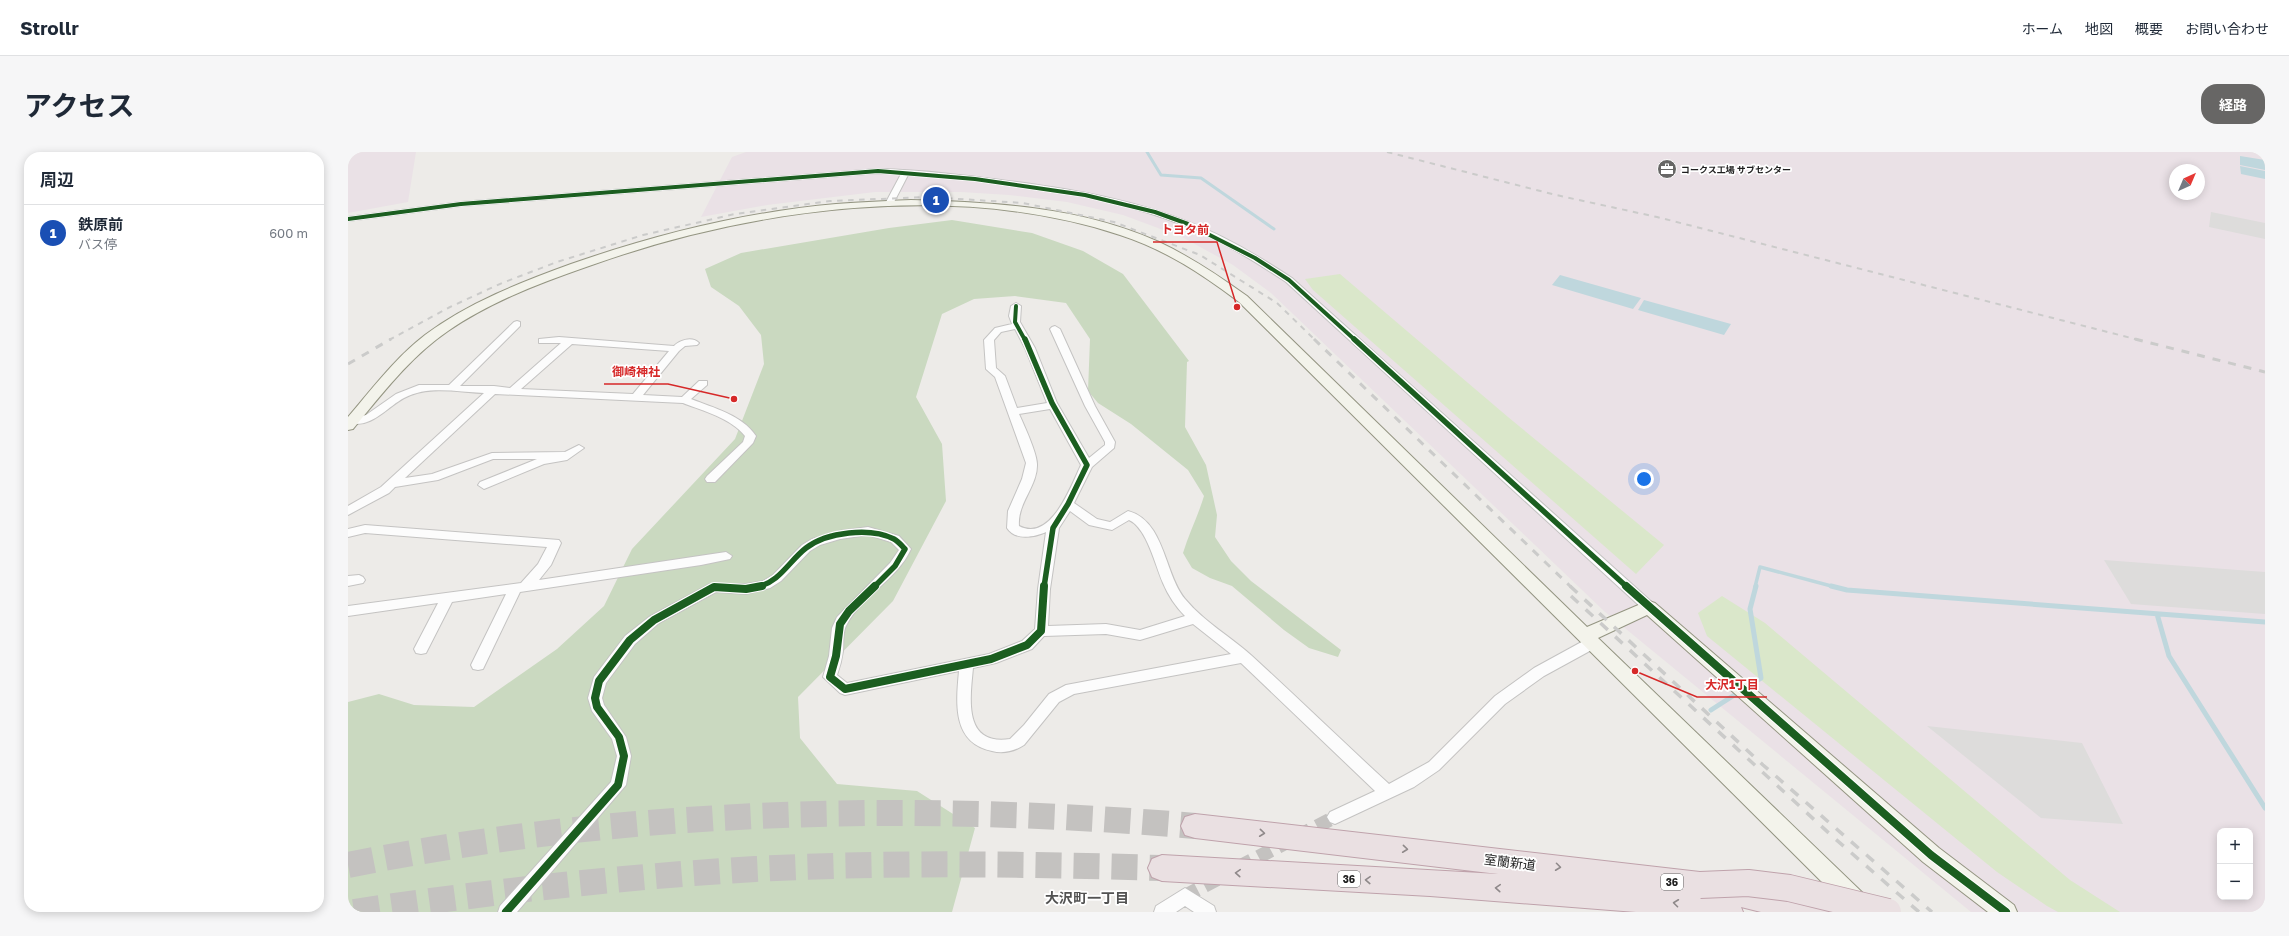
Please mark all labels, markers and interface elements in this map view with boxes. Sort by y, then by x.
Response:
text: Strollr [20,16,79,39]
text: ホーム [2021,20,2063,37]
text: 地図 [2085,20,2113,37]
text: 概要 [2135,20,2163,37]
text: お問い合わせ [2185,20,2269,37]
button: 経路 [2201,84,2265,124]
text: アクセス [24,89,135,122]
office icon: コークス工場 サブセンター [1656,158,1678,180]
place label: コークス工場 サブセンター [1681,164,1791,175]
north arrow [2169,164,2205,200]
text: 周辺 [40,169,74,190]
pin: 1 [923,185,949,215]
text: 鉄原前 [78,215,123,233]
callout: トヨタ前 [1153,218,1217,242]
text: トヨタ前 [1161,222,1209,237]
text: 1 [50,225,56,241]
text: 600 m [269,225,308,241]
text: バス停 [78,236,117,252]
callout: 御崎神社 [604,360,668,384]
text: 御崎神社 [612,364,660,379]
your location [1634,469,1654,489]
callout: 大沢1丁目 [1697,673,1767,697]
text: 大沢1丁目 [1705,677,1759,692]
one-way arrow [1258,828,1265,837]
map controls [2217,828,2253,900]
button: + [2217,828,2253,864]
one-way arrow [1402,844,1408,853]
street label: 室蘭新道 [1483,851,1537,873]
one-way arrow [1555,863,1561,872]
button: − [2217,864,2253,900]
one-way arrow [1235,869,1241,878]
road number: 36 [1338,871,1360,887]
road number: 36 [1661,874,1683,890]
one-way arrow [1365,875,1371,884]
one-way arrow [1495,884,1501,893]
district label: 大沢町一丁目 [1045,889,1129,906]
one-way arrow [1673,899,1679,908]

